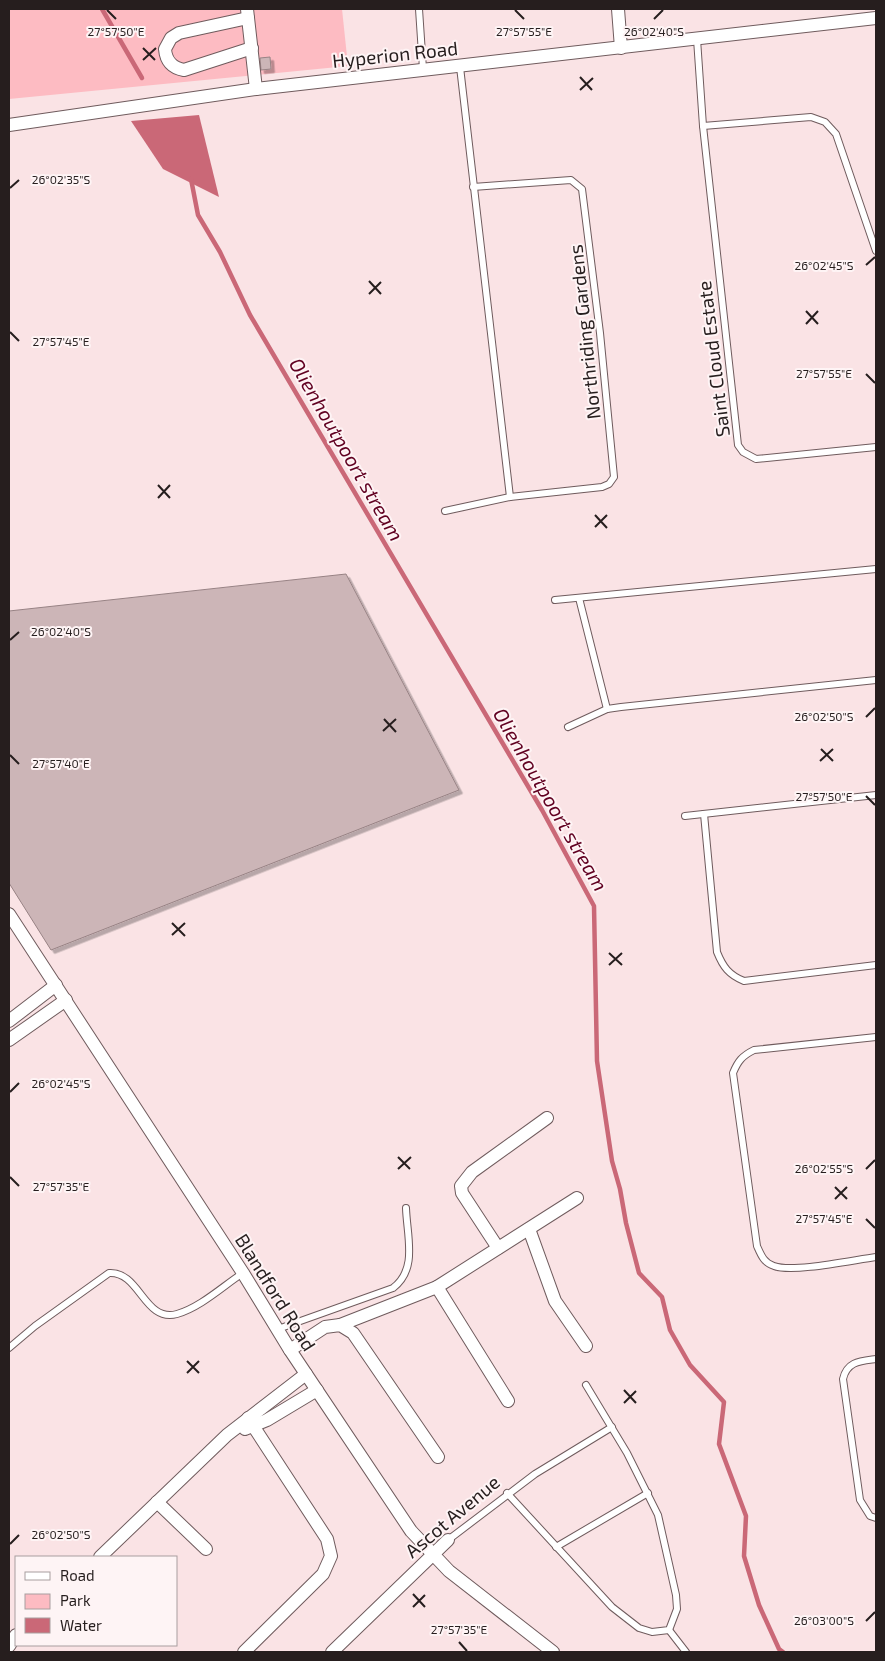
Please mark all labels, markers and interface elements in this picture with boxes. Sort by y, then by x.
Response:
text: 27°57'50"E [88,24,145,38]
text: 27°57'55"E [496,24,552,38]
text: 26°02'40"S [624,24,684,38]
street label: Hyperion Road [331,36,459,72]
text: 26°02'35"S [32,172,91,186]
street label: Northriding Gardens [563,244,605,420]
text: 26°02'45"S [795,258,854,272]
street label: Saint Cloud Estate [692,280,734,438]
text: 27°57'45"E [33,334,90,348]
water label: Olienhoutpoort stream [285,353,409,545]
text: 27°57'55"E [796,366,852,380]
text: 26°02'40"S [31,624,91,638]
water label: Olienhoutpoort stream [489,703,613,895]
text: 26°02'50"S [794,709,854,723]
text: 27°57'40"E [32,756,90,770]
text: 27°57'50"E [796,789,853,803]
text: 26°02'45"S [32,1076,91,1090]
text: 26°02'55"S [795,1161,853,1175]
text: 27°57'35"E [33,1179,89,1193]
text: 27°57'45"E [796,1211,853,1225]
street label: Blandford Road [231,1229,321,1355]
street label: Ascot Avenue [400,1470,504,1562]
text: 26°02'50"S [31,1527,91,1541]
legend [15,1556,178,1646]
text: Road [60,1566,95,1584]
text: Park [60,1591,91,1609]
text: 26°03'00"S [794,1613,854,1627]
text: Water [60,1616,102,1634]
text: 27°57'35"E [431,1622,487,1636]

